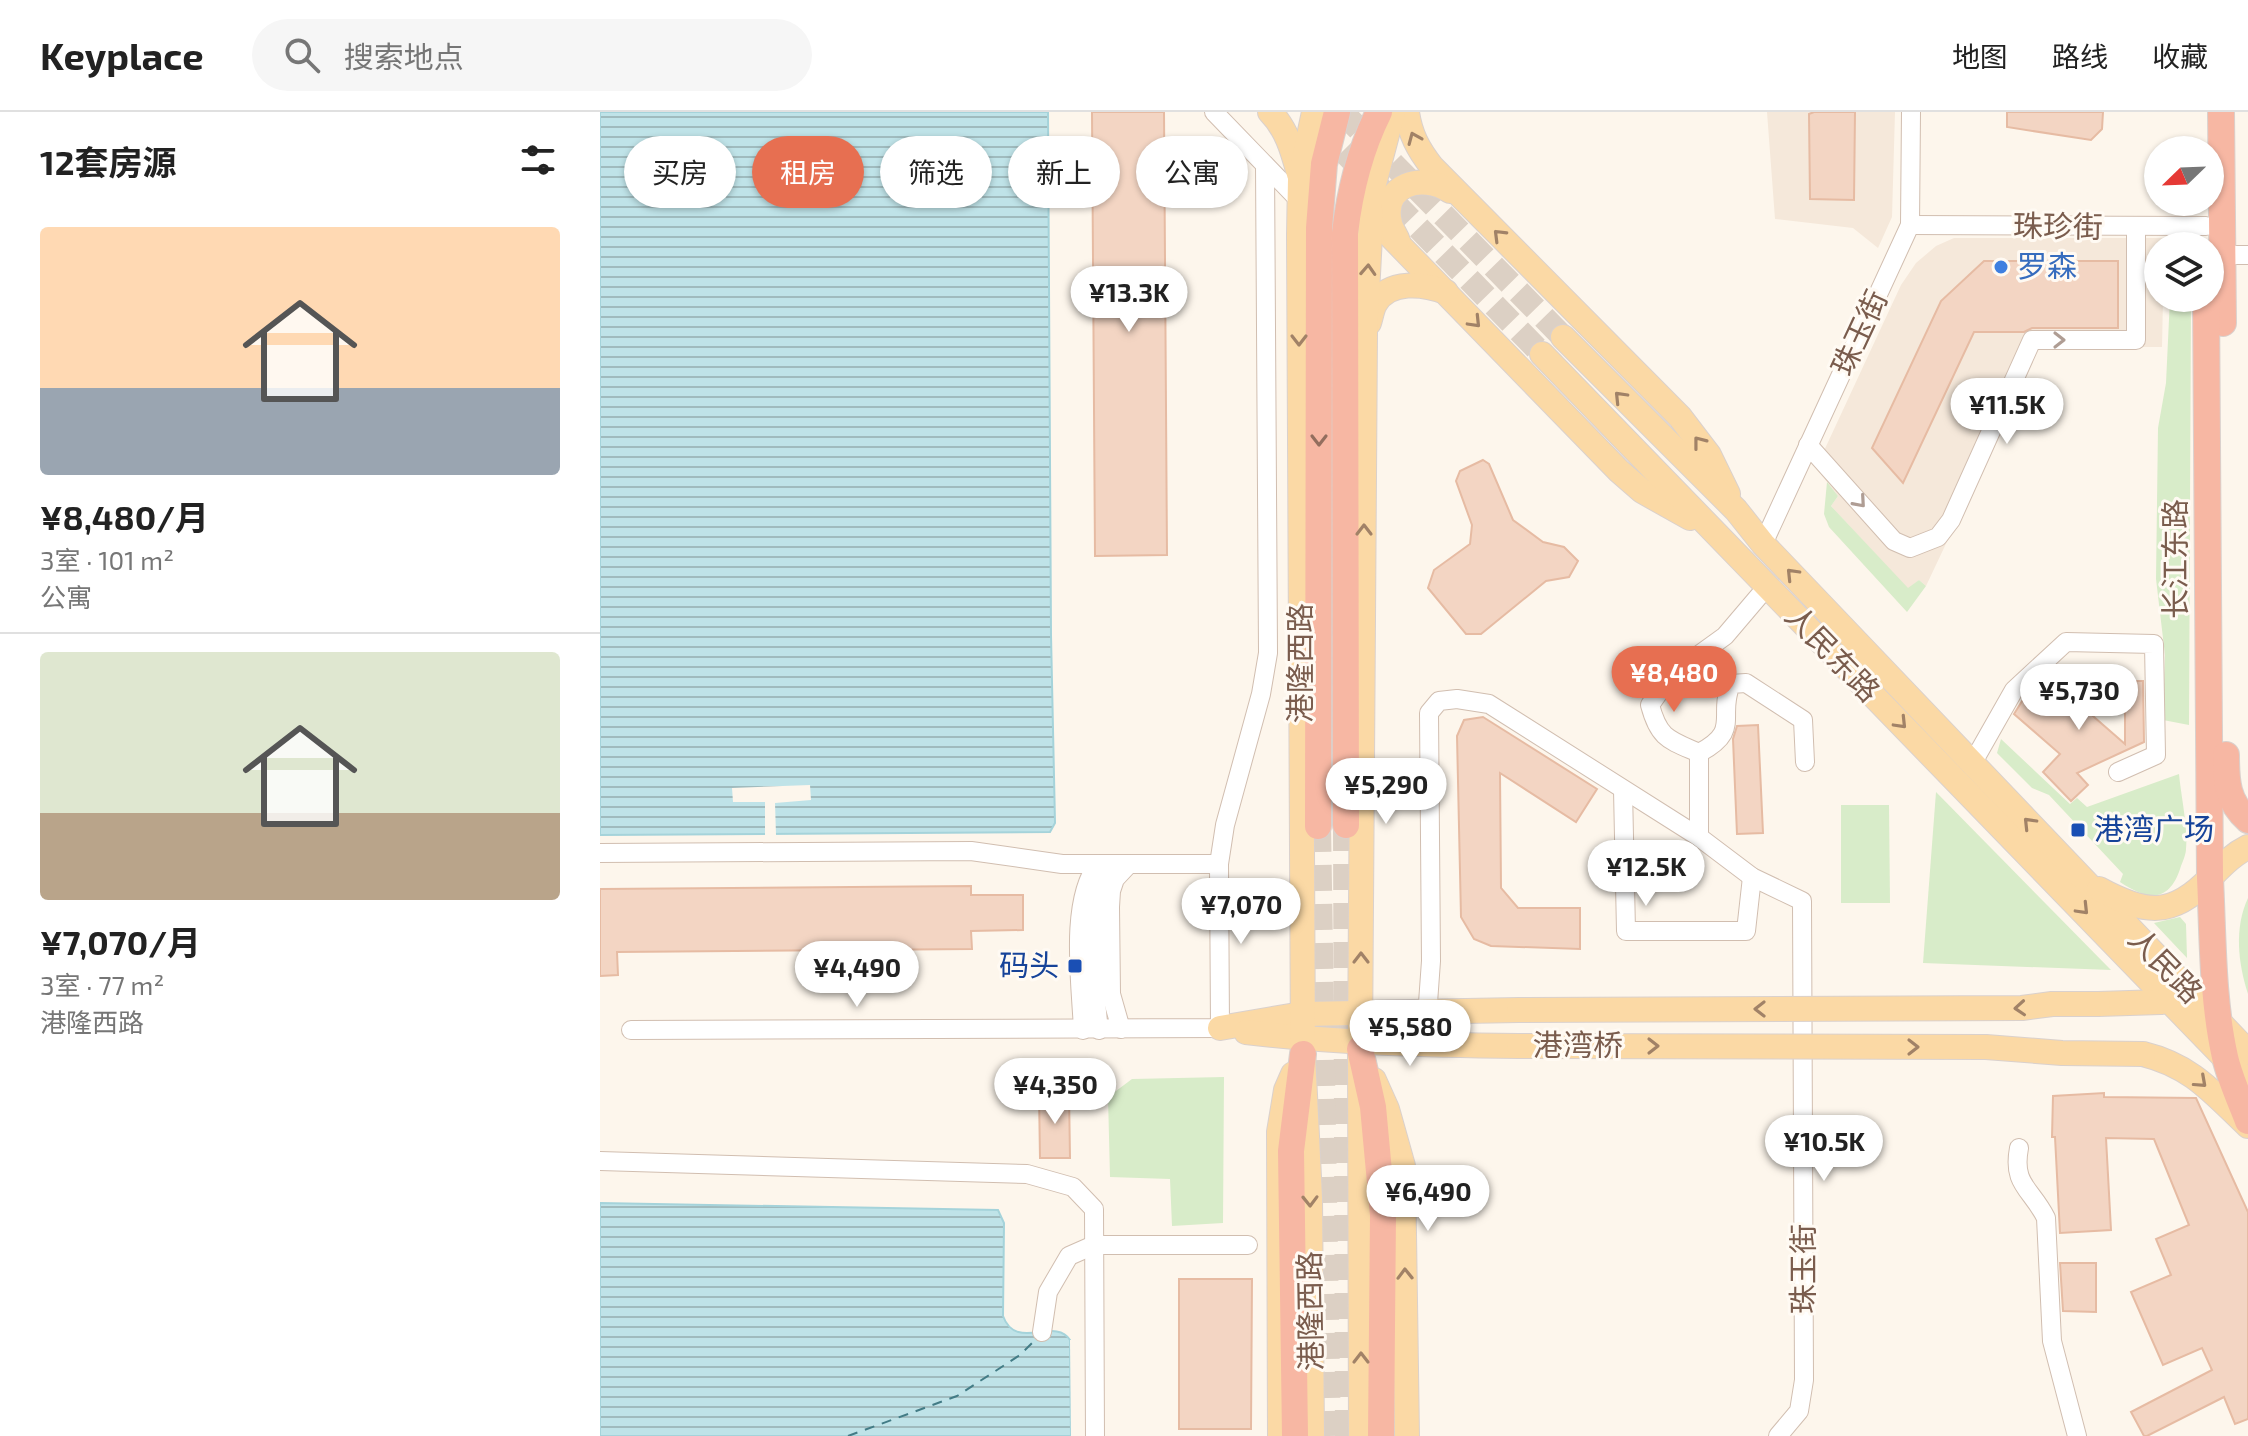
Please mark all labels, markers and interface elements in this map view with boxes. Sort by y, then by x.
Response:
search box [252,19,812,91]
text: Keyplace [40,32,204,78]
icon: search [280,33,324,77]
text: 搜索地点 [344,38,464,74]
text: 地图 [1952,39,2008,73]
text: 路线 [2052,39,2108,73]
text: 收藏 [2152,39,2208,73]
one-way arrow [1408,132,1424,146]
chip: 买房 [624,136,736,208]
chip: 租房 [752,136,864,208]
chip: 筛选 [880,136,992,208]
chip: 新上 [1008,136,1120,208]
chip: 公寓 [1136,136,1248,208]
north arrow [2144,136,2224,216]
map controls [2144,136,2224,312]
icon: filters [516,138,560,182]
text: 12套房源 [40,141,176,182]
street label: 珠珍街 [2013,206,2103,244]
one-way arrow [1494,230,1509,244]
button: layers [2144,232,2224,312]
place label: 罗森 [2017,247,2077,283]
marker: 罗森 [1992,258,2010,276]
one-way arrow [1360,263,1377,276]
pin: ¥13.3K [1064,266,1194,334]
text: ¥13.3K [1089,276,1169,307]
icon: home [228,279,372,423]
street label: 珠玉街 [1823,284,1894,381]
one-way arrow [1466,313,1481,327]
one-way arrow [2053,331,2066,349]
one-way arrow [1290,334,1308,347]
pin: ¥11.5K [1942,378,2072,446]
text: ¥11.5K [1969,388,2045,419]
one-way arrow [1615,392,1630,406]
one-way arrow [1310,434,1328,447]
one-way arrow [1695,436,1709,451]
one-way arrow [1851,493,1865,508]
text: ¥8,480/月 [40,496,209,537]
street label: 长江东路 [2156,499,2192,619]
one-way arrow [1355,523,1373,536]
text: 3室 · 101 m² [40,544,174,575]
one-way arrow [1787,569,1801,583]
text: 公寓 [40,581,92,612]
street label: 人民东路 [1779,597,1888,708]
street label: 港隆西路 [1281,603,1317,723]
pin: ¥8,480 [1609,646,1739,714]
text: ¥8,480 [1630,656,1718,687]
pin: ¥5,730 [2014,664,2144,732]
text: ¥5,730 [2038,674,2120,705]
icon: home [228,704,372,848]
one-way arrow [1892,714,1906,728]
pin: ¥5,290 [1321,758,1451,826]
text: ¥5,290 [1344,768,1428,799]
place label: 港湾广场 [2094,810,2214,846]
one-way arrow [2024,818,2038,833]
marker: 港湾广场 [2069,821,2087,839]
pin: ¥12.5K [1581,840,1711,908]
text: ¥12.5K [1606,850,1686,881]
pin: ¥7,070 [1176,878,1306,946]
text: ¥7,070 [1200,888,1282,919]
one-way arrow [2074,900,2088,914]
street label: 人民路 [2122,920,2211,1009]
text: ¥7,070/月 [40,921,201,962]
pin: ¥4,490 [792,941,922,1009]
place label: 码头 [999,946,1059,982]
text: ¥4,490 [813,951,901,982]
one-way arrow [1352,951,1370,964]
marker: 码头 [1066,957,1084,975]
text: 3室 · 77 m² [40,969,164,1000]
one-way arrow [2013,999,2026,1016]
pin: ¥5,580 [1345,1000,1475,1068]
one-way arrow [1753,1000,1766,1018]
text: 港隆西路 [40,1006,144,1037]
text: ¥5,580 [1368,1010,1452,1041]
street label: 港湾桥 [1533,1026,1623,1062]
one-way arrow [1647,1037,1660,1055]
one-way arrow [1907,1038,1920,1056]
pin: ¥4,350 [990,1058,1120,1126]
text: ¥4,350 [1012,1068,1098,1099]
one-way arrow [2192,1072,2206,1087]
pin: ¥10.5K [1759,1115,1889,1183]
text: ¥10.5K [1783,1125,1865,1156]
pin: ¥6,490 [1363,1165,1493,1233]
text: ¥6,490 [1384,1175,1472,1206]
one-way arrow [1301,1195,1318,1208]
street label: 珠玉街 [1784,1224,1820,1314]
street label: 港隆西路 [1290,1251,1328,1371]
one-way arrow [1396,1267,1414,1280]
one-way arrow [1352,1351,1370,1364]

